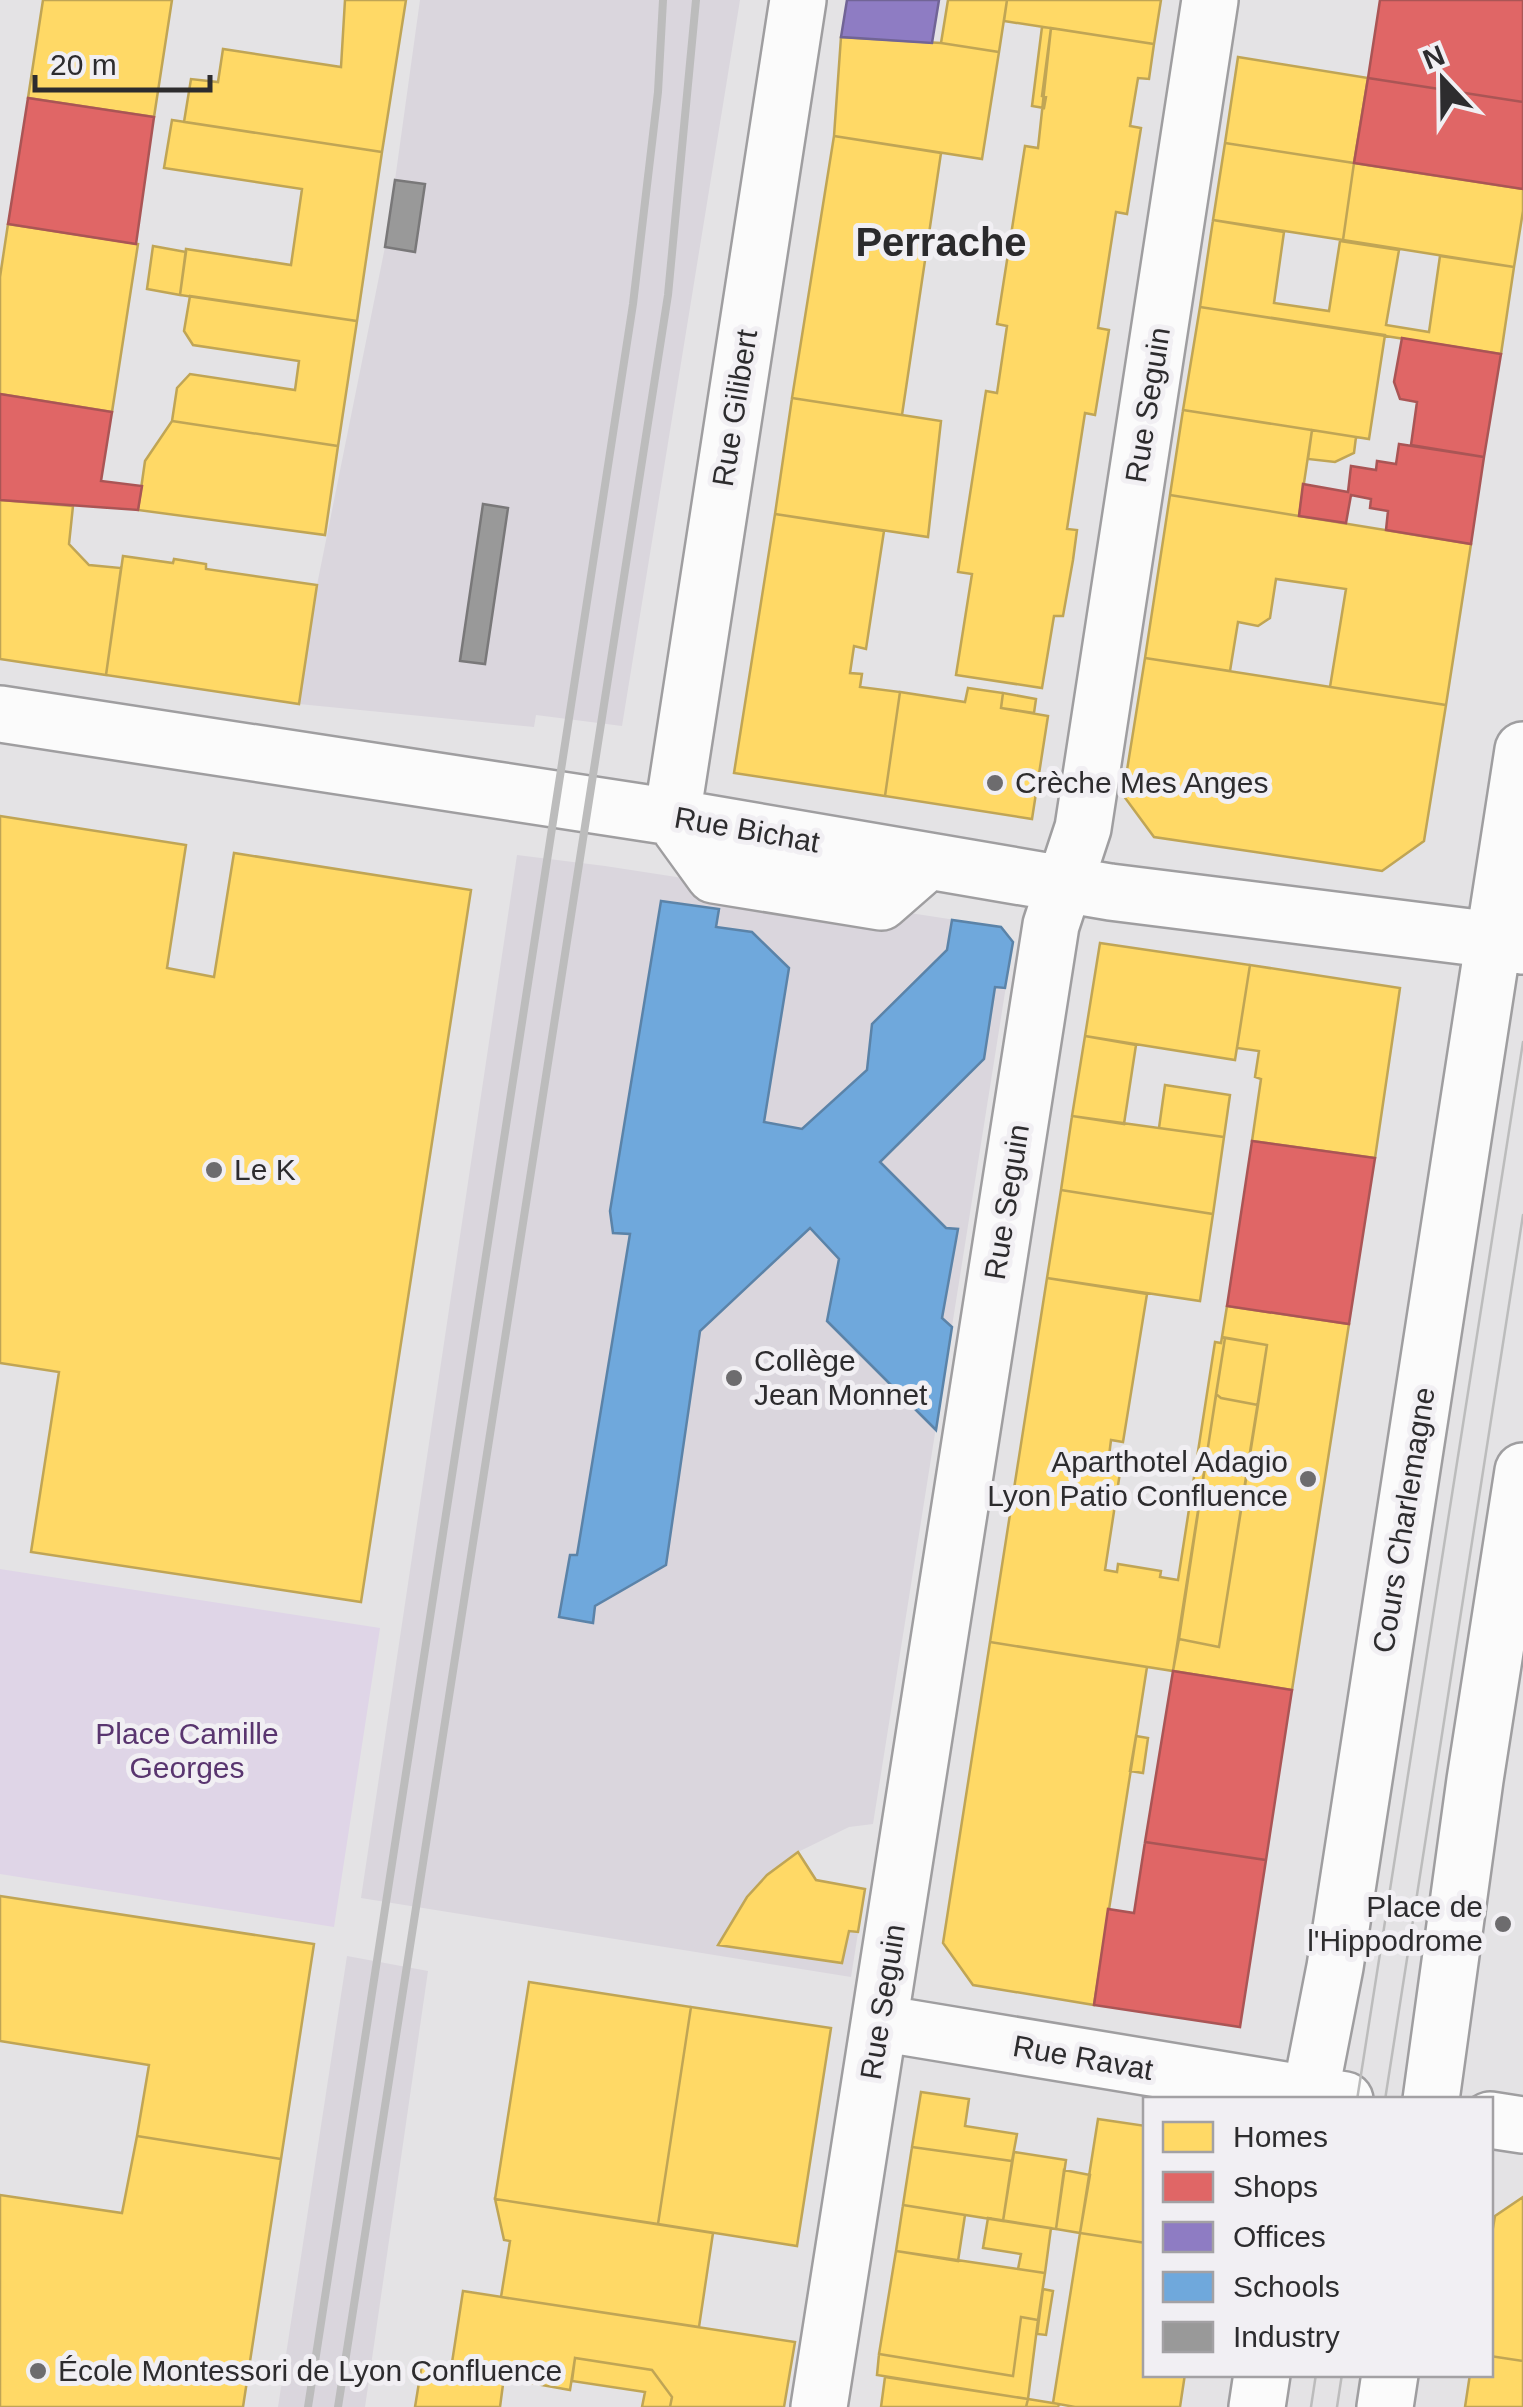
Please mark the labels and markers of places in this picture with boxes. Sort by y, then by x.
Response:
place label: Crèche Mes Anges [1015,766,1268,799]
marker: Crèche Mes Anges [984,772,1006,794]
place label: Le K [234,1153,296,1186]
marker: Le K [203,1159,225,1181]
place label: Collège Jean Monnet [754,1344,928,1411]
marker: Collège Jean Monnet [723,1367,745,1389]
place label: Aparthotel Adagio Lyon Patio Confluence [987,1445,1288,1512]
marker: Aparthotel Adagio Lyon Patio Confluence [1297,1468,1319,1490]
place label: Place de l'Hippodrome [1307,1890,1483,1957]
marker: Place de l'Hippodrome [1492,1913,1514,1935]
place label: École Montessori de Lyon Confluence [58,2354,562,2387]
marker: École Montessori de Lyon Confluence [27,2360,49,2382]

